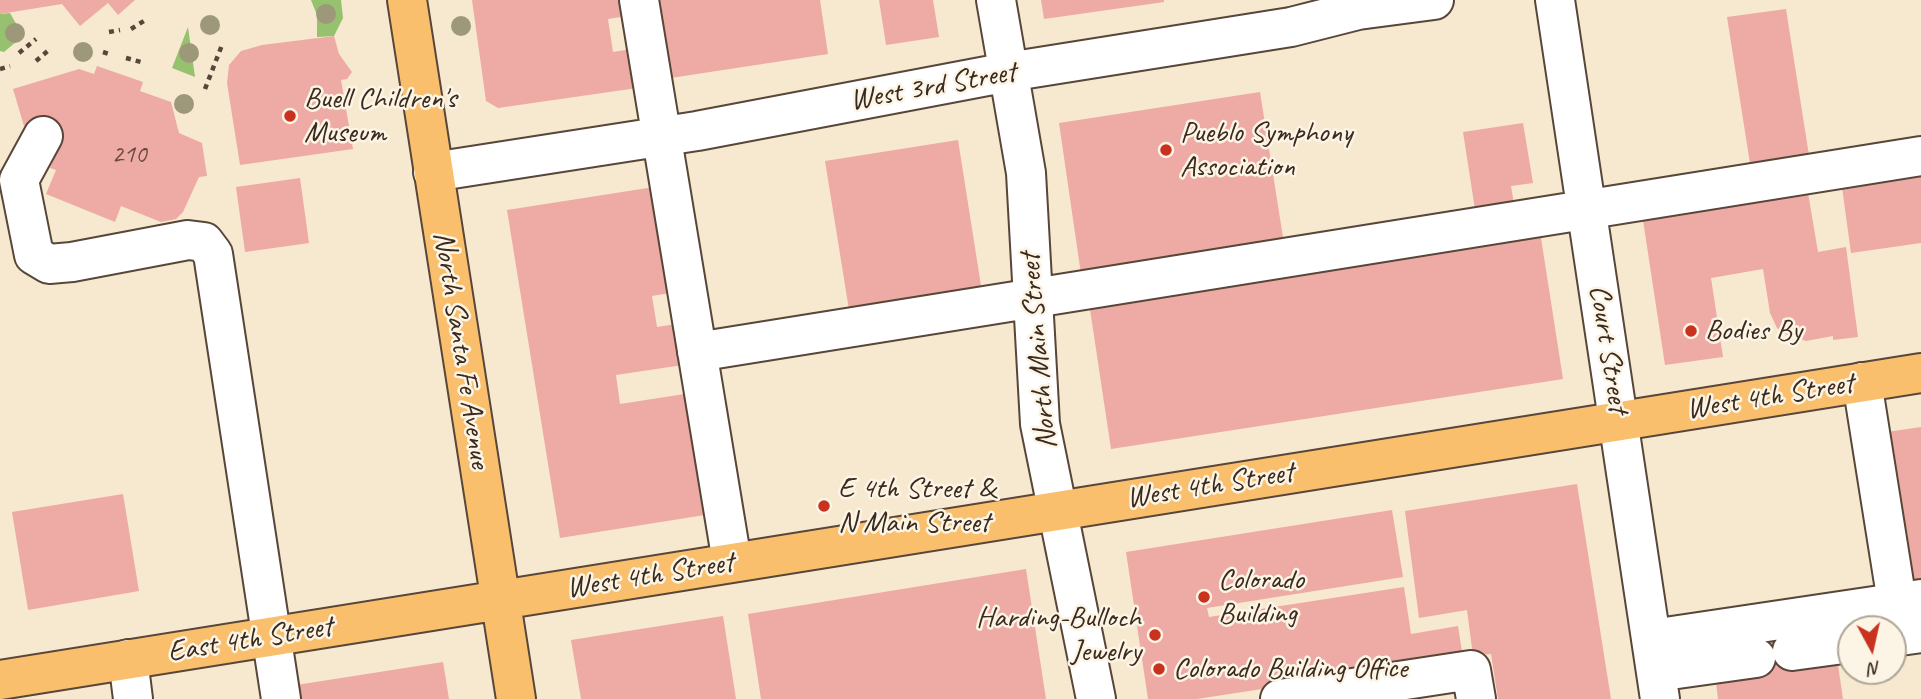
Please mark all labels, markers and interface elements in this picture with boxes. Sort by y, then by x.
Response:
street label: West 3rd Street [847,55,1019,119]
place label: Buell Children's Museum [304,81,456,152]
marker: Buell Children's Museum [282,108,298,124]
place label: Pueblo Symphony Association [1180,115,1352,186]
house number: 210 [111,139,147,171]
marker: Pueblo Symphony Association [1158,142,1174,158]
street label: North Santa Fe Avenue [424,229,498,471]
street label: North Main Street [1013,252,1065,450]
street label: Court Street [1580,282,1636,416]
place label: Bodies By [1705,313,1802,349]
marker: Bodies By [1683,323,1699,339]
street label: West 4th Street [1684,366,1856,428]
street label: West 4th Street [1124,455,1296,517]
place label: E 4th Street & N Main Street [838,471,995,542]
marker: E 4th Street & N Main Street [816,498,832,514]
street label: West 4th Street [564,545,736,607]
place label: Colorado Building [1218,562,1304,632]
marker: Colorado Building [1196,589,1212,605]
place label: Harding-Bulloch Jewelry [976,600,1141,670]
street label: East 4th Street [165,609,335,671]
north arrow [1837,615,1907,685]
marker: Harding-Bulloch Jewelry [1147,627,1163,643]
place label: Colorado Building Office [1173,651,1407,687]
text: N [1867,656,1882,682]
marker: Colorado Building Office [1151,661,1167,677]

